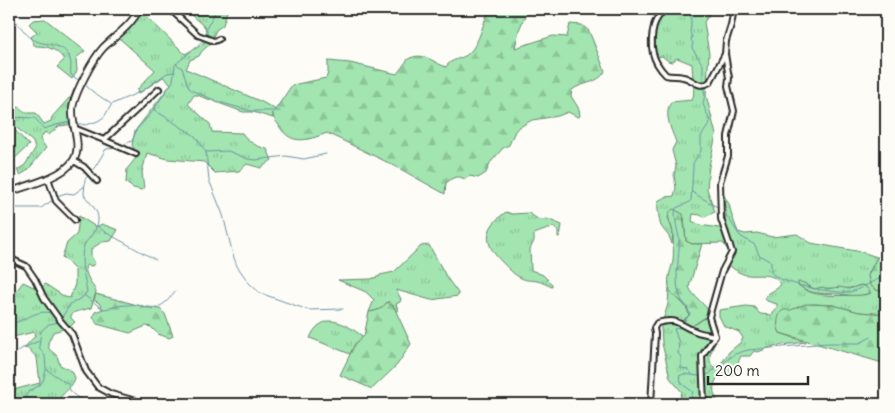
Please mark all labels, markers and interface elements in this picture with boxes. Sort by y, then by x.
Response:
scale bar [708,353,808,385]
text: 200 m [715,361,760,380]

